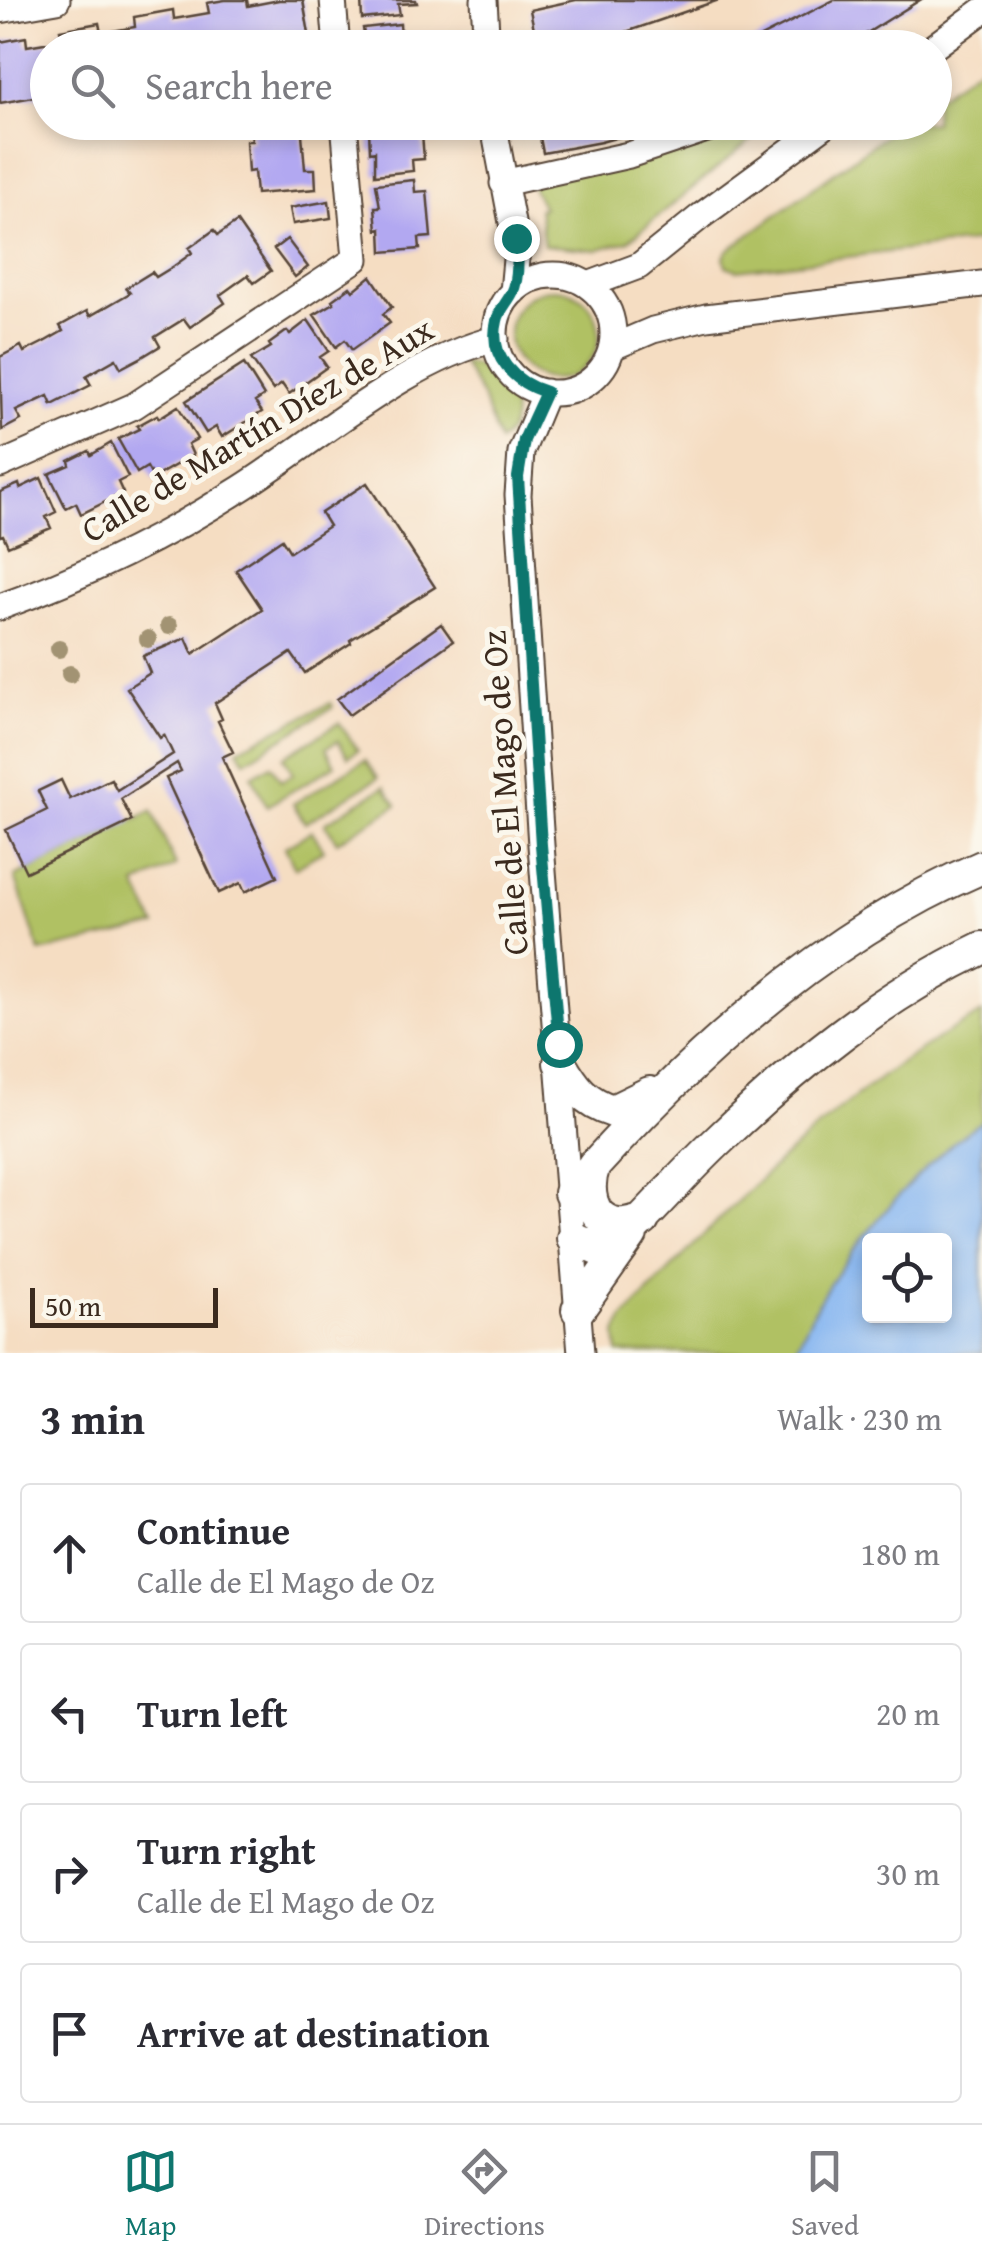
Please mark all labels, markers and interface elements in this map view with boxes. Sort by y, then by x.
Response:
search box [30,30,952,140]
text: Search here [145,57,333,113]
icon: search [65,58,120,113]
route end [494,216,540,262]
street label: Calle de Martín Díez de Aux [71,303,443,555]
street label: Calle de El Mago de Oz [467,629,541,957]
route start [537,1022,583,1068]
map controls [862,1233,952,1323]
button: locate [862,1233,952,1323]
scale bar [30,1283,218,1328]
text: 50 m [45,1285,101,1326]
text: 3 min [40,1388,145,1449]
text: Walk · 230 m [777,1395,942,1442]
text: Continue [137,1502,290,1558]
icon: ahead [42,1526,97,1581]
text: 180 m [861,1530,940,1577]
text: Calle de El Mago de Oz [137,1558,434,1605]
text: Turn left [137,1685,288,1741]
icon: left [42,1686,97,1741]
text: 20 m [876,1690,940,1737]
text: Turn right [137,1822,316,1878]
icon: right [42,1846,97,1901]
text: 30 m [876,1850,940,1897]
text: Calle de El Mago de Oz [137,1878,434,1925]
text: Arrive at destination [137,2005,490,2061]
icon: arrive [42,2006,97,2061]
tab: Map [123,2144,178,2245]
tab: Directions [424,2144,545,2245]
tab: Saved [791,2144,859,2245]

